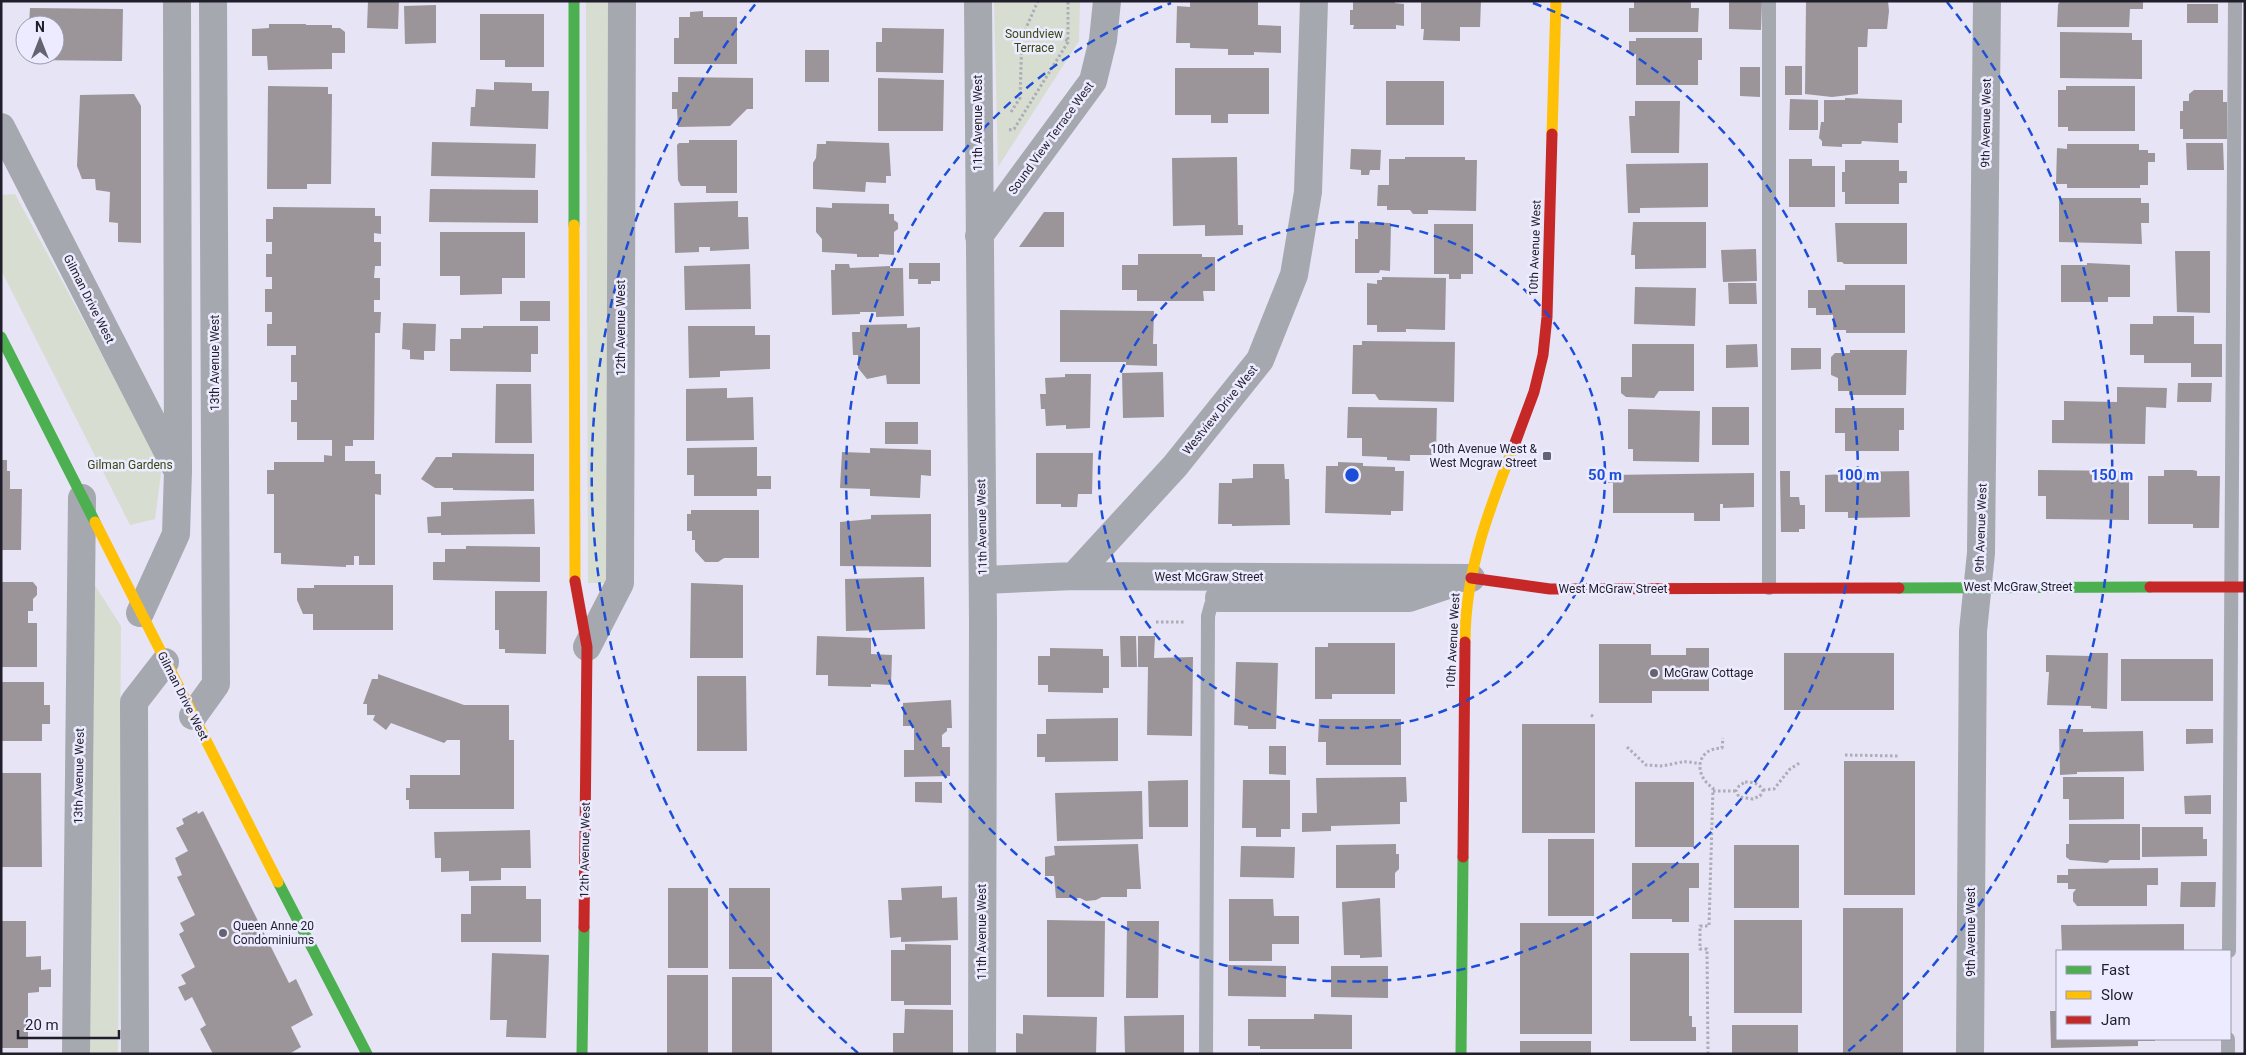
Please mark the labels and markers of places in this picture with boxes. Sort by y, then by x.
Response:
place label: 10th Avenue West & West Mcgraw Street [1430,442,1538,470]
marker: 10th Avenue West & West Mcgraw Street [1541,450,1553,462]
centre of rings [1343,466,1361,484]
place label: McGraw Cottage [1664,666,1753,680]
marker: McGraw Cottage [1648,667,1660,679]
place label: Queen Anne 20 Condominiums [233,919,314,947]
marker: Queen Anne 20 Condominiums [217,927,229,939]

